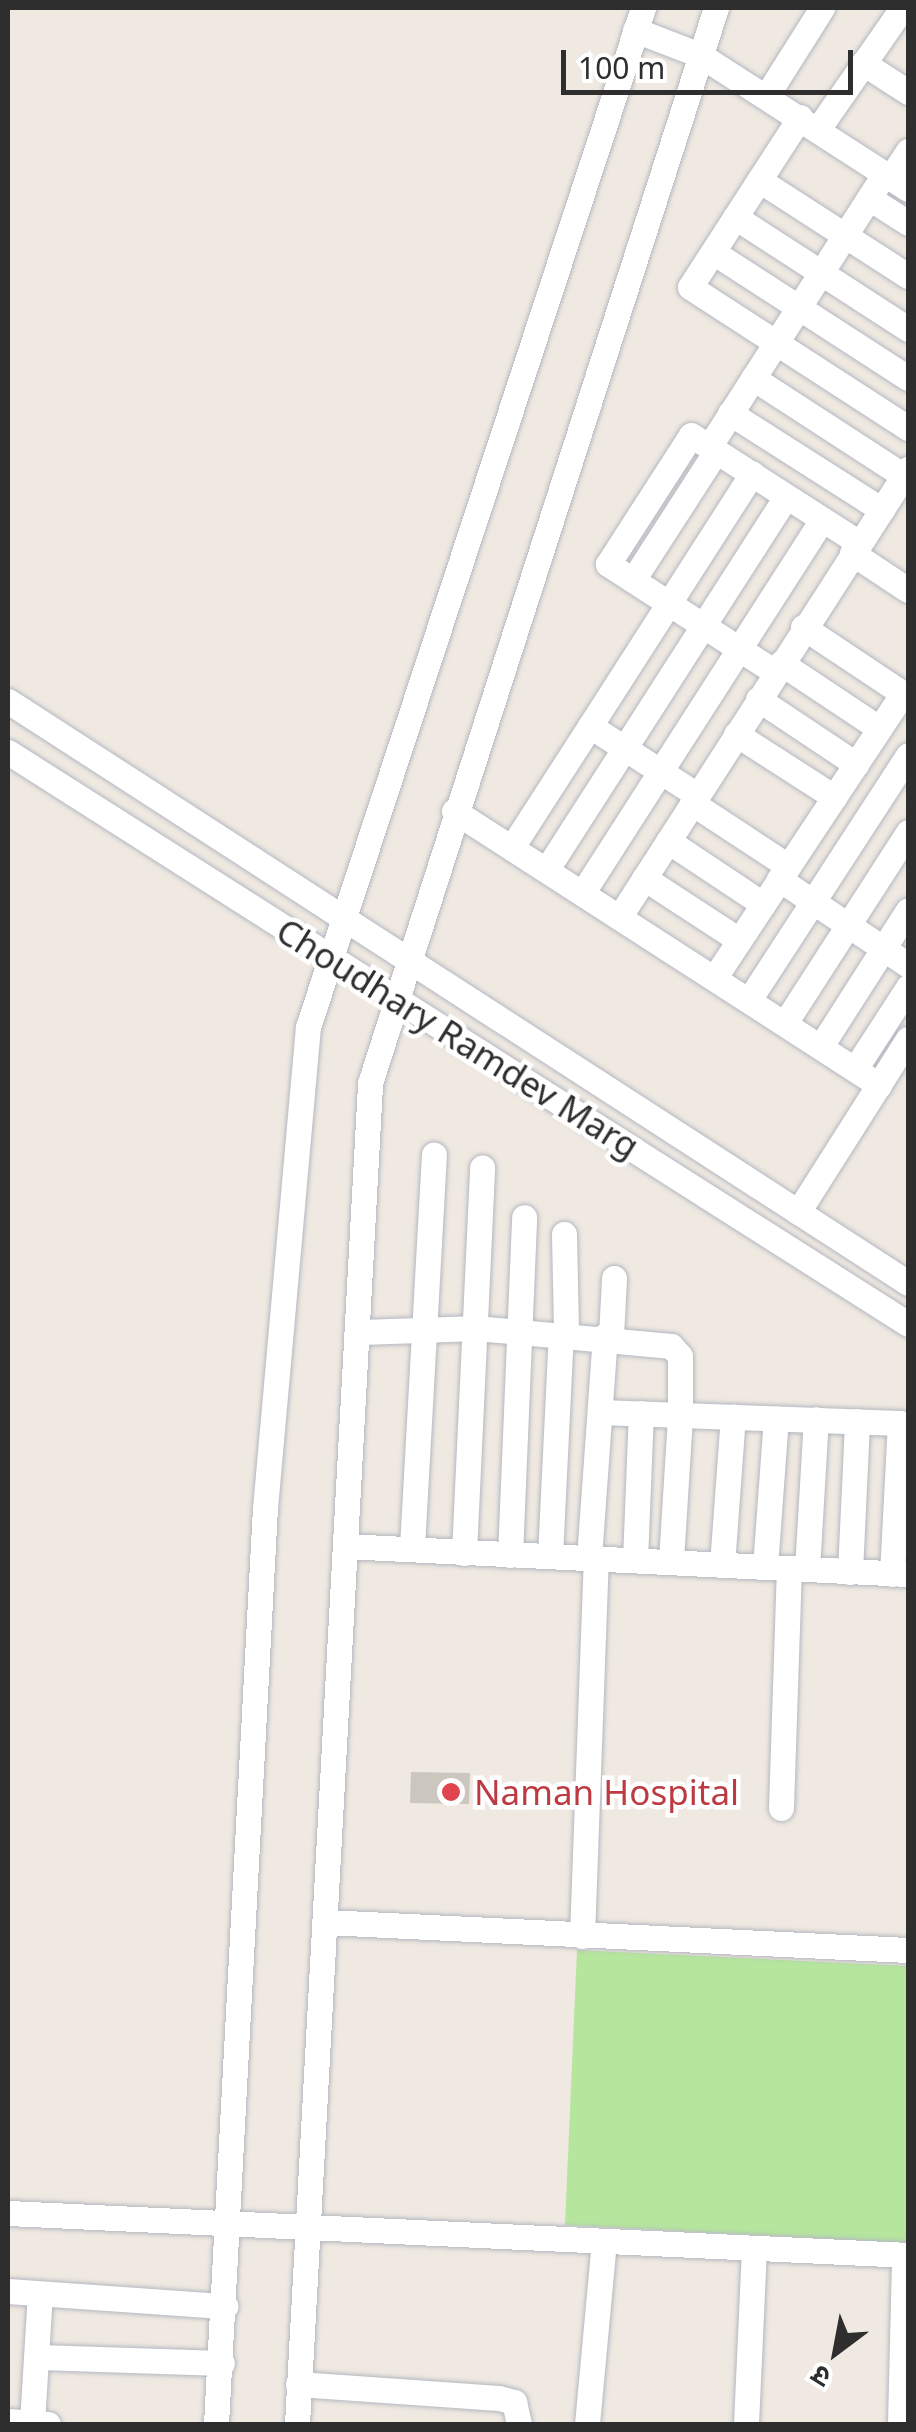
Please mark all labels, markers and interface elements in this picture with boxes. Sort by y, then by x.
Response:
scale bar [566,30,858,92]
text: 100 m [578,47,665,88]
street label: Choudhary Ramdev Marg [269,909,647,1167]
place label: Naman Hospital [474,1771,739,1813]
marker: Naman Hospital [438,1779,464,1805]
north arrow [786,2302,886,2402]
text: उ [803,2357,837,2398]

